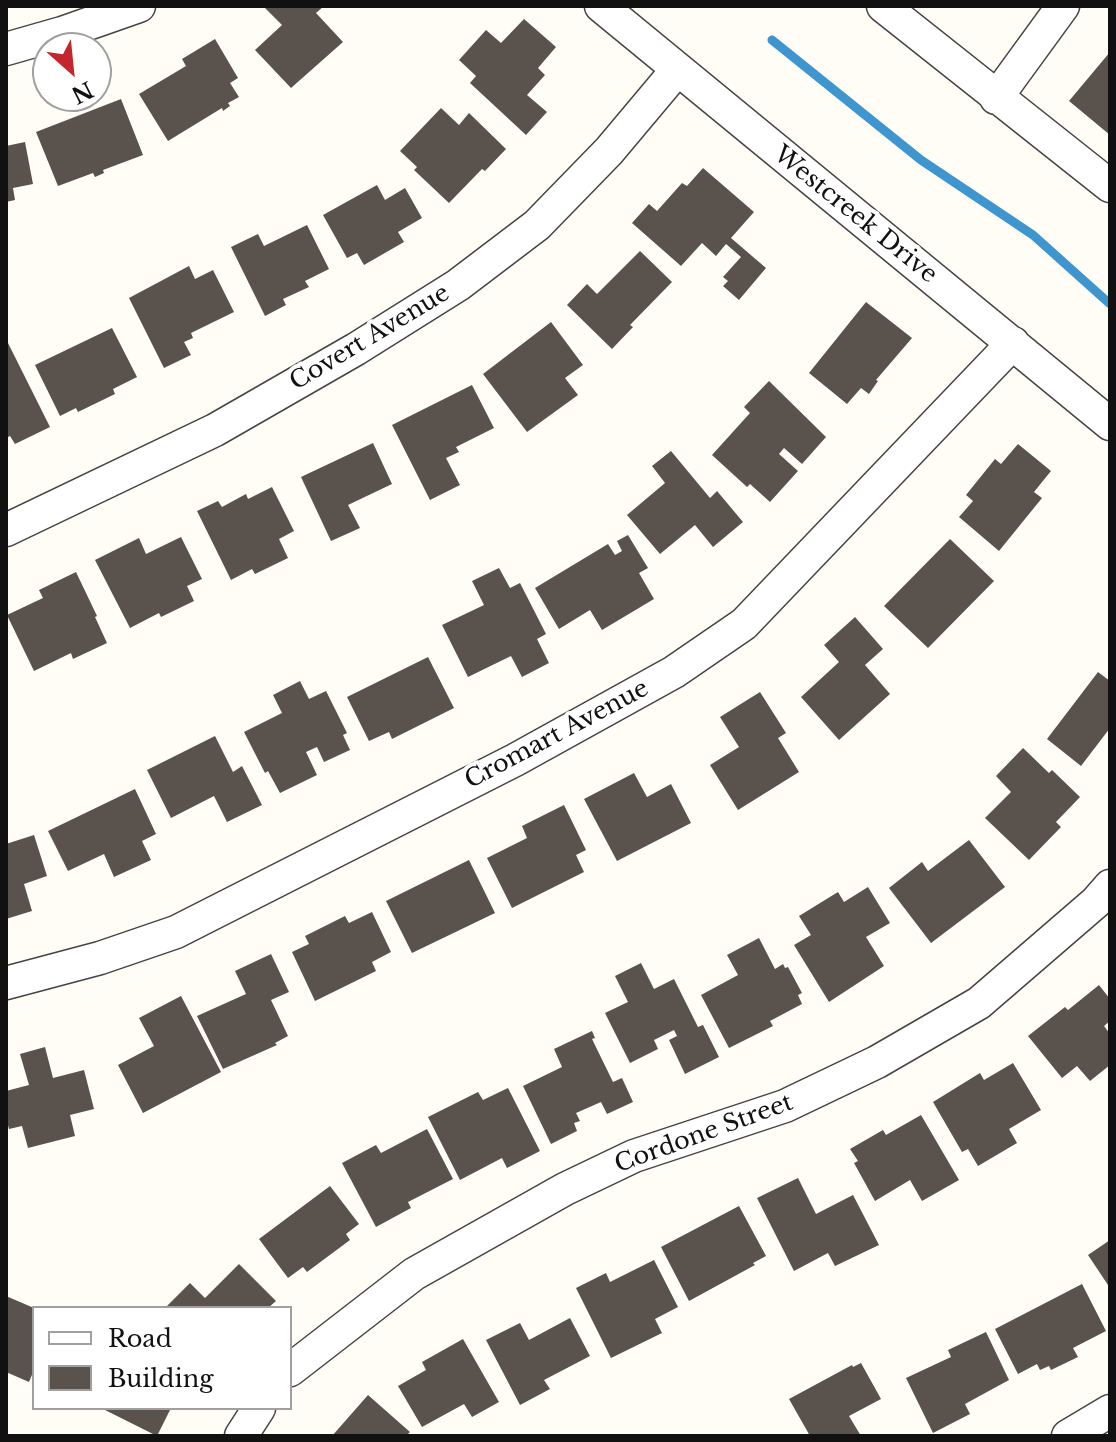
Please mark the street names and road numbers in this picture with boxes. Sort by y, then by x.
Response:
street label: Westcreek Drive [767,140,943,290]
street label: Covert Avenue [285,279,455,397]
street label: Cromart Avenue [460,674,654,796]
street label: Cordone Street [611,1088,797,1180]

